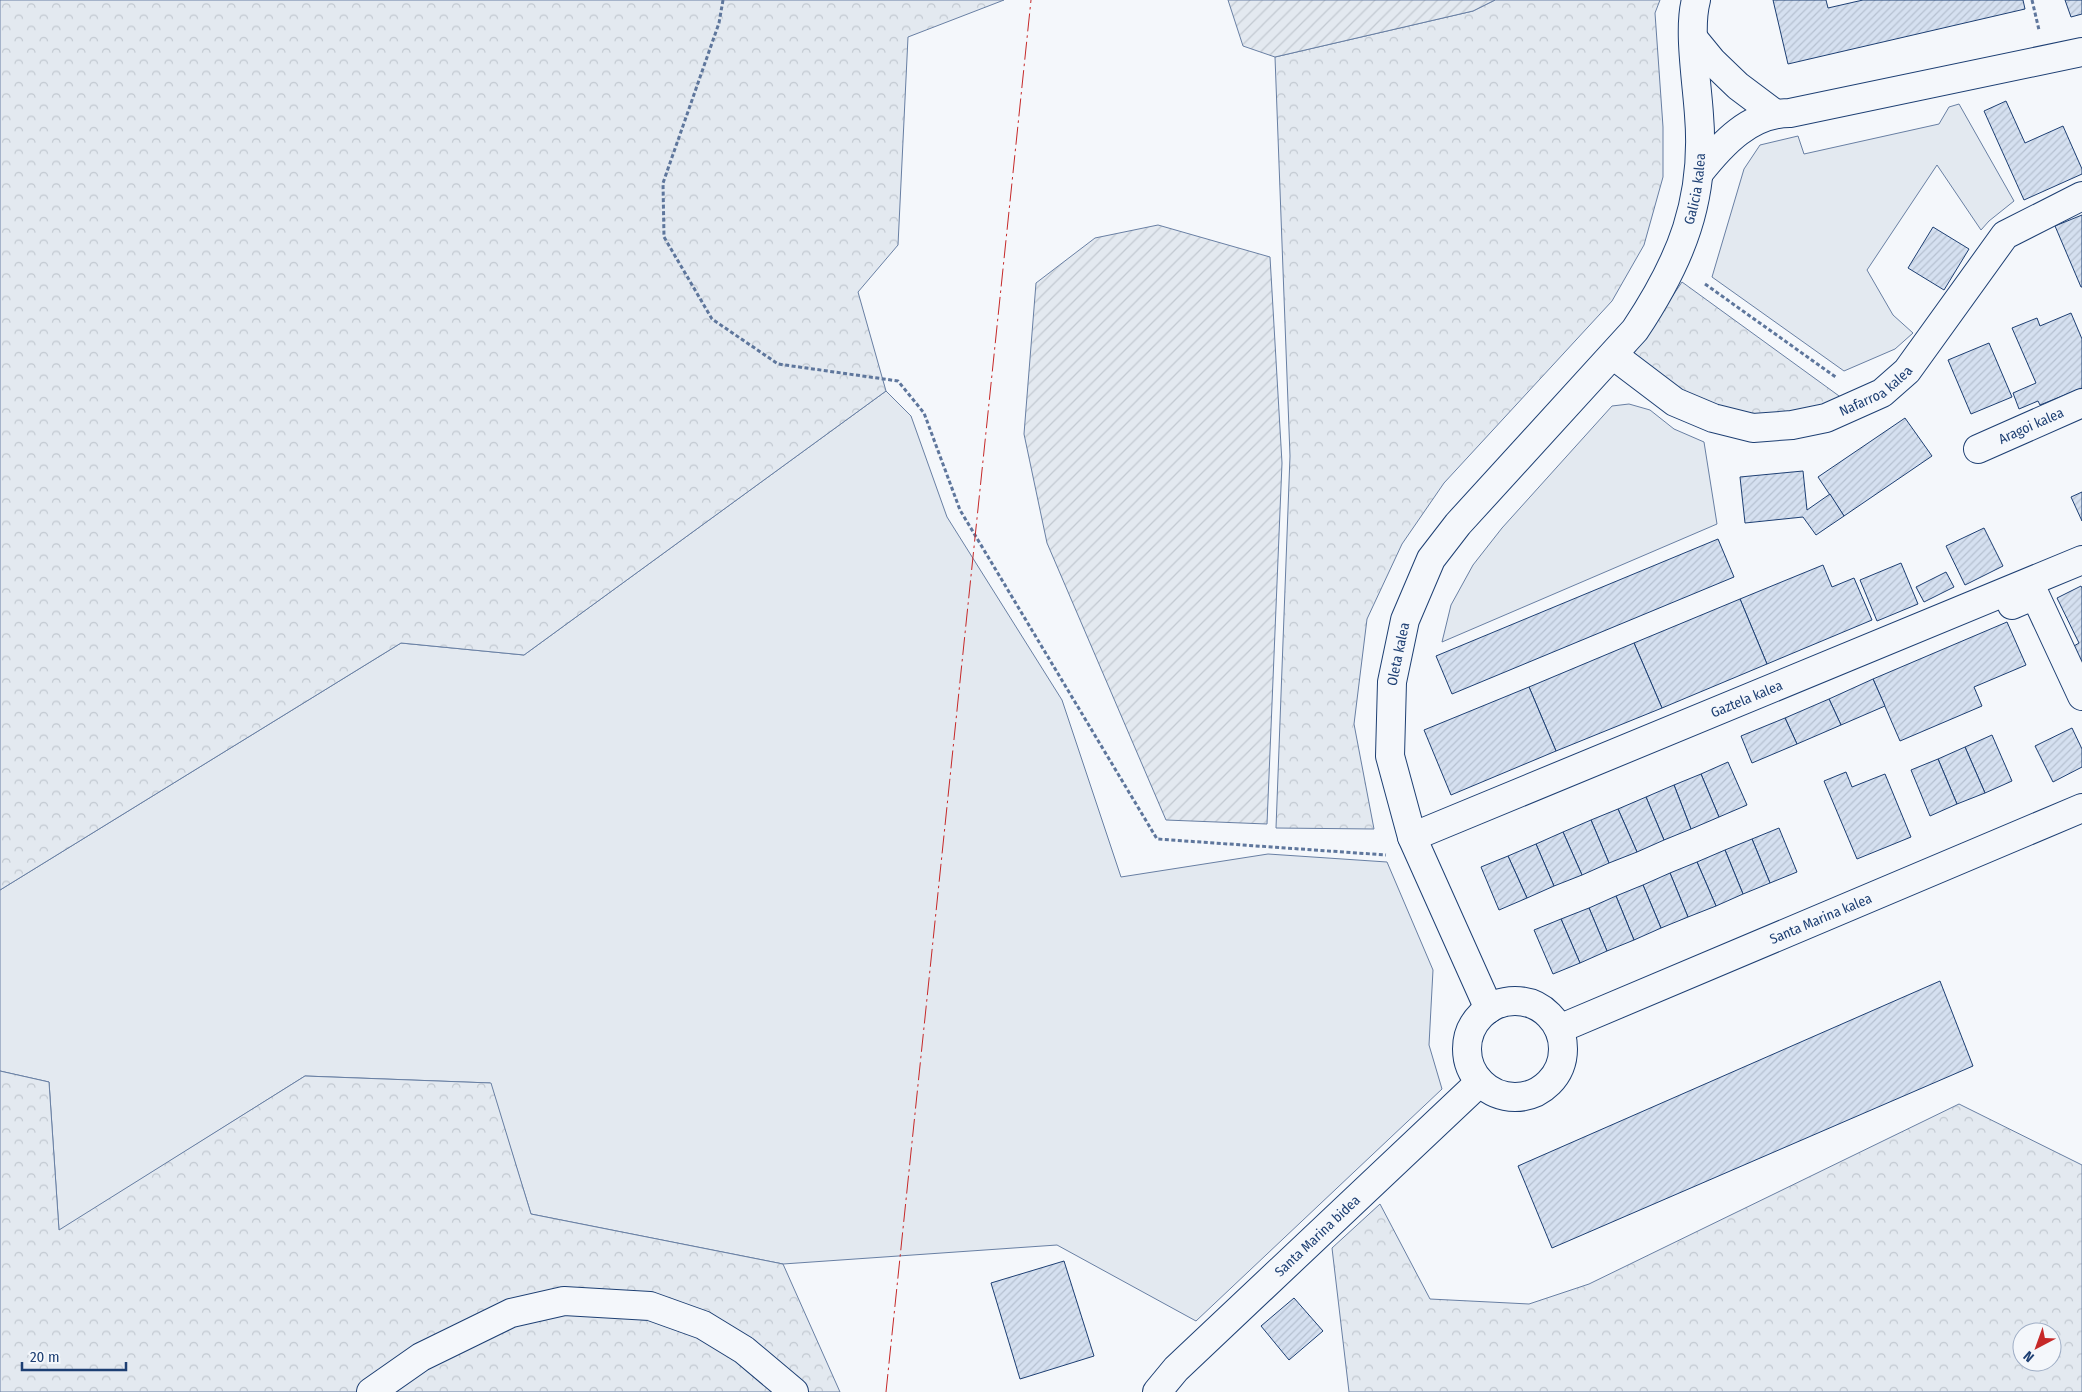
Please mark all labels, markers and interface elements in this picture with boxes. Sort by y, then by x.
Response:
street label: Galicia kalea [1681,153,1709,226]
street label: Nafarroa kalea [1837,363,1917,420]
street label: Aragoi kalea [1996,404,2067,448]
street label: Oleta kalea [1383,621,1413,687]
street label: Gaztela kalea [1708,677,1785,722]
street label: Santa Marina kalea [1767,890,1874,948]
street label: Santa Marina bidea [1271,1192,1364,1280]
north arrow [2012,1322,2062,1372]
scale bar [22,1340,126,1372]
text: N [2020,1347,2038,1366]
text: 20 m [30,1348,60,1366]

